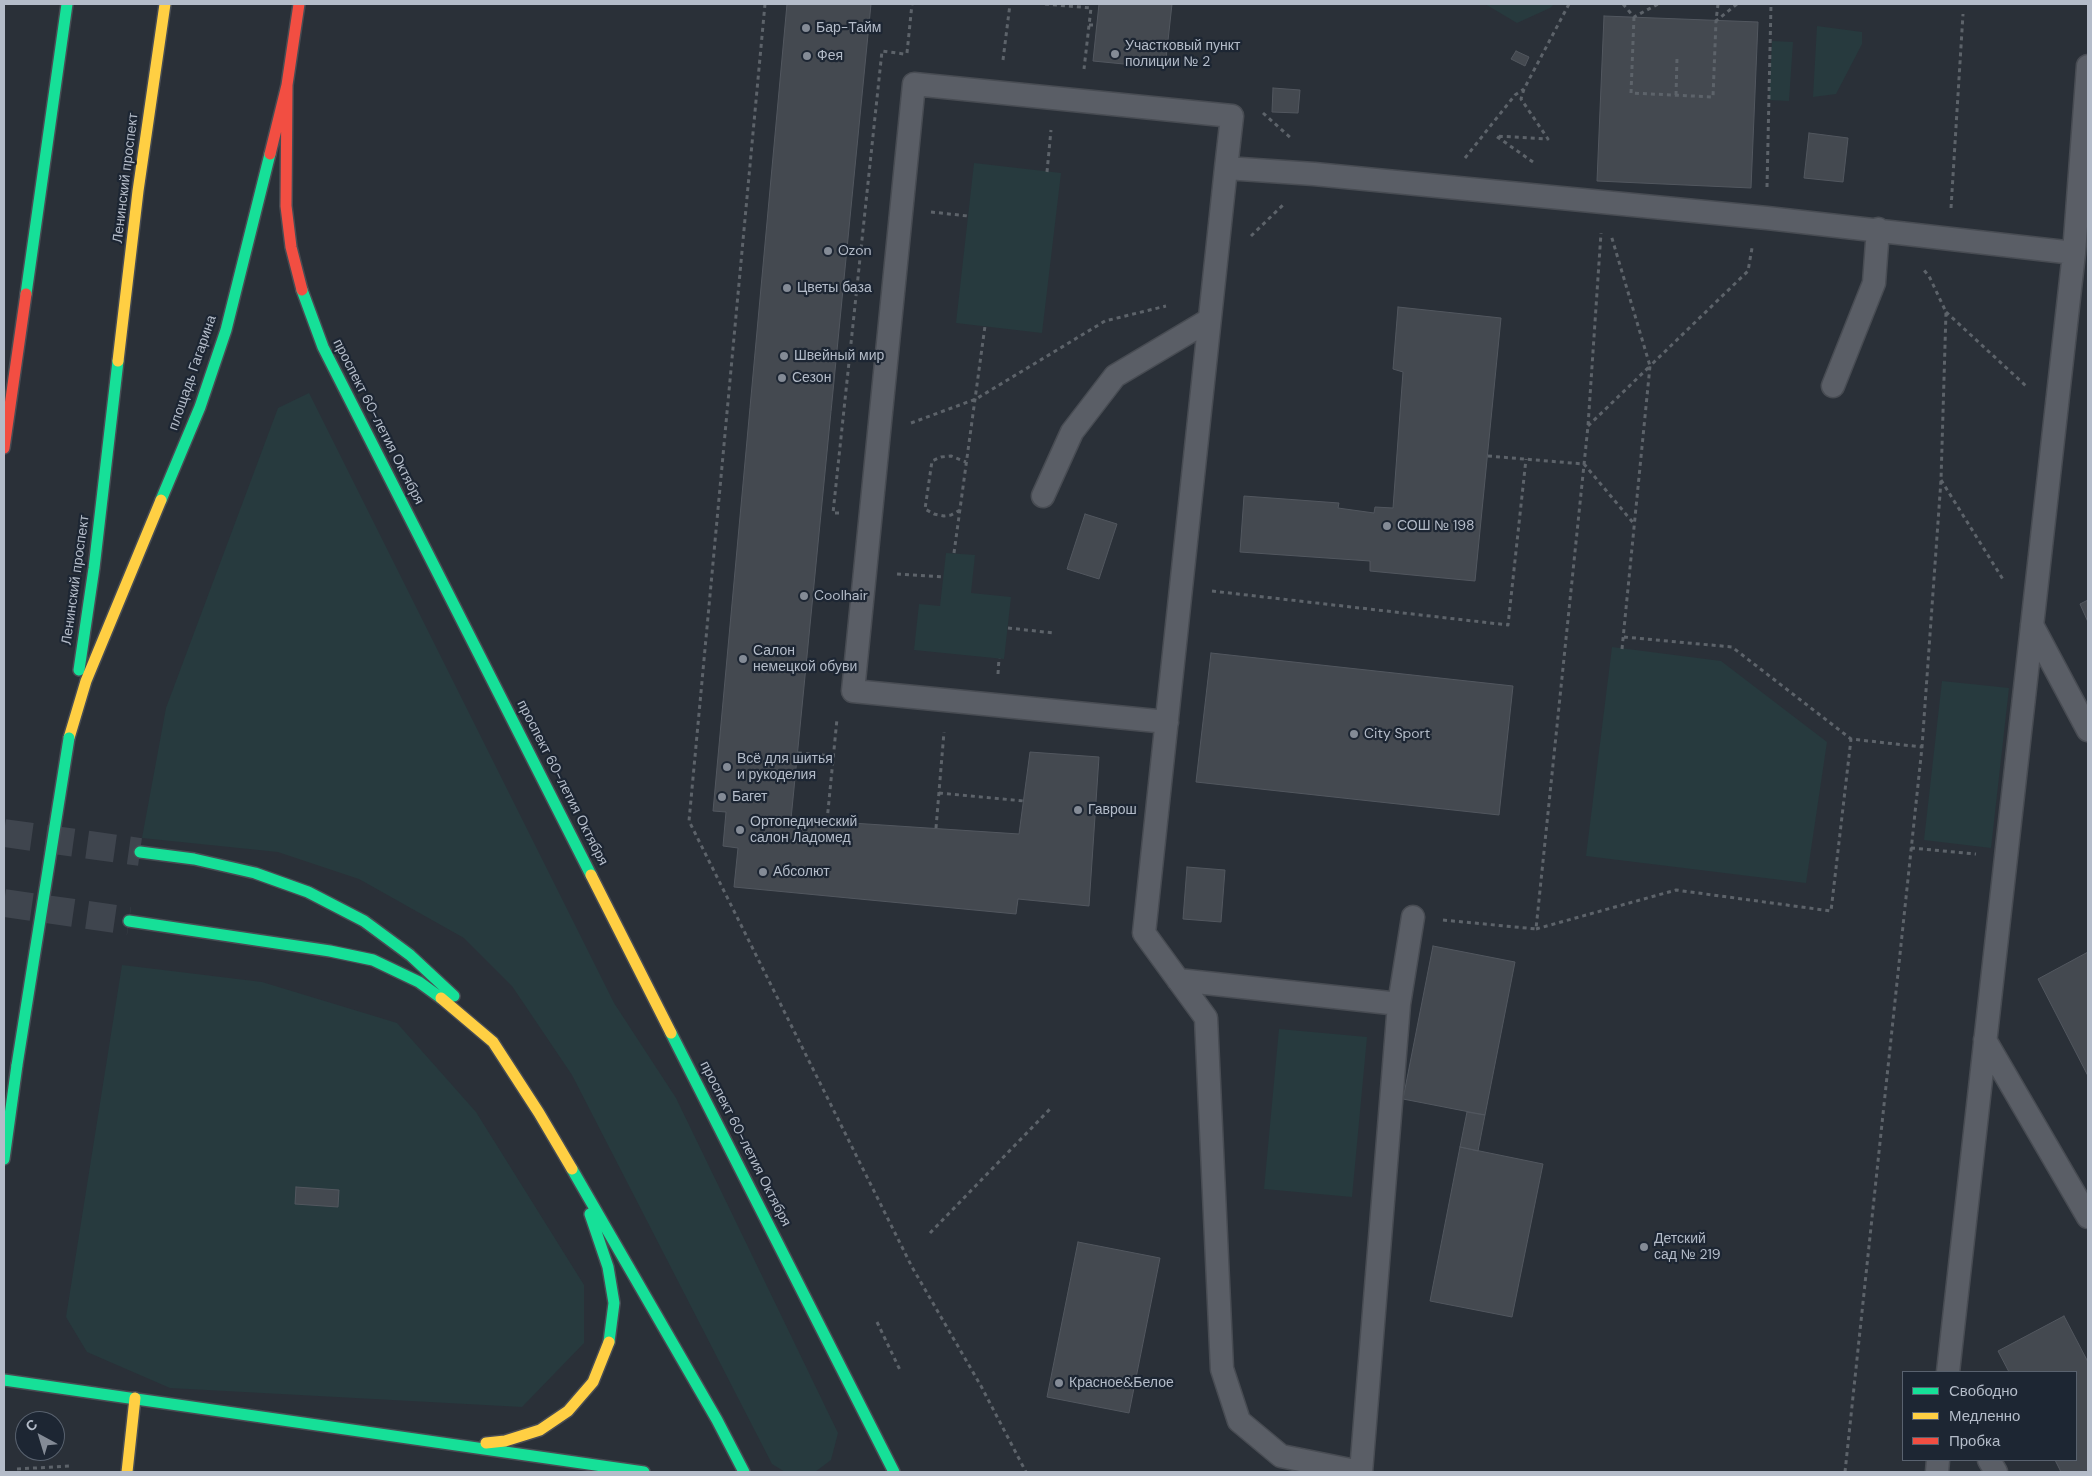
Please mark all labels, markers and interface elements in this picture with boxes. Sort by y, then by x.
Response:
place label: Бар-Тайм [816,20,881,36]
marker: Бар-Тайм [800,22,812,34]
place label: Участковый пункт полиции № 2 [1125,38,1241,70]
place label: Фея [817,48,843,64]
marker: Участковый пункт полиции № 2 [1109,48,1121,60]
marker: Фея [801,50,813,62]
street label: Ленинский проспект [110,112,142,244]
place label: Ozon [838,243,872,259]
marker: Ozon [822,245,834,257]
place label: Цветы база [797,280,872,296]
marker: Цветы база [781,282,793,294]
street label: площадь Гагарина [165,313,221,433]
street label: проспект 60-летия Октября [329,337,427,507]
place label: Швейный мир [794,348,884,364]
marker: Швейный мир [778,350,790,362]
place label: Сезон [792,370,831,386]
marker: Сезон [776,372,788,384]
street label: Ленинский проспект [59,514,93,646]
place label: СОШ № 198 [1397,518,1474,534]
marker: СОШ № 198 [1381,520,1393,532]
place label: Coolhair [814,588,868,604]
marker: Coolhair [798,590,810,602]
place label: Салон немецкой обуви [753,643,857,676]
marker: Салон немецкой обуви [737,653,749,665]
street label: проспект 60-летия Октября [513,698,611,868]
place label: City Sport [1364,726,1430,742]
marker: City Sport [1348,728,1360,740]
place label: Всё для шитья и рукоделия [737,751,833,784]
marker: Всё для шитья и рукоделия [721,761,733,773]
place label: Багет [732,789,768,805]
marker: Багет [716,791,728,803]
place label: Гаврош [1088,802,1137,818]
marker: Гаврош [1072,804,1084,816]
place label: Ортопедический салон Ладомед [750,814,857,846]
marker: Ортопедический салон Ладомед [734,824,746,836]
place label: Абсолют [773,864,830,880]
marker: Абсолют [757,866,769,878]
street label: проспект 60-летия Октября [696,1059,794,1229]
place label: Детский сад № 219 [1654,1231,1721,1264]
marker: Детский сад № 219 [1638,1241,1650,1253]
legend [1902,1371,2077,1461]
place label: Красное&Белое [1069,1375,1174,1391]
marker: Красное&Белое [1053,1377,1065,1389]
text: Свободно [1949,1381,2018,1401]
text: Медленно [1949,1406,2020,1426]
north arrow [15,1411,65,1461]
text: С [22,1415,41,1435]
text: Пробка [1949,1431,2000,1451]

